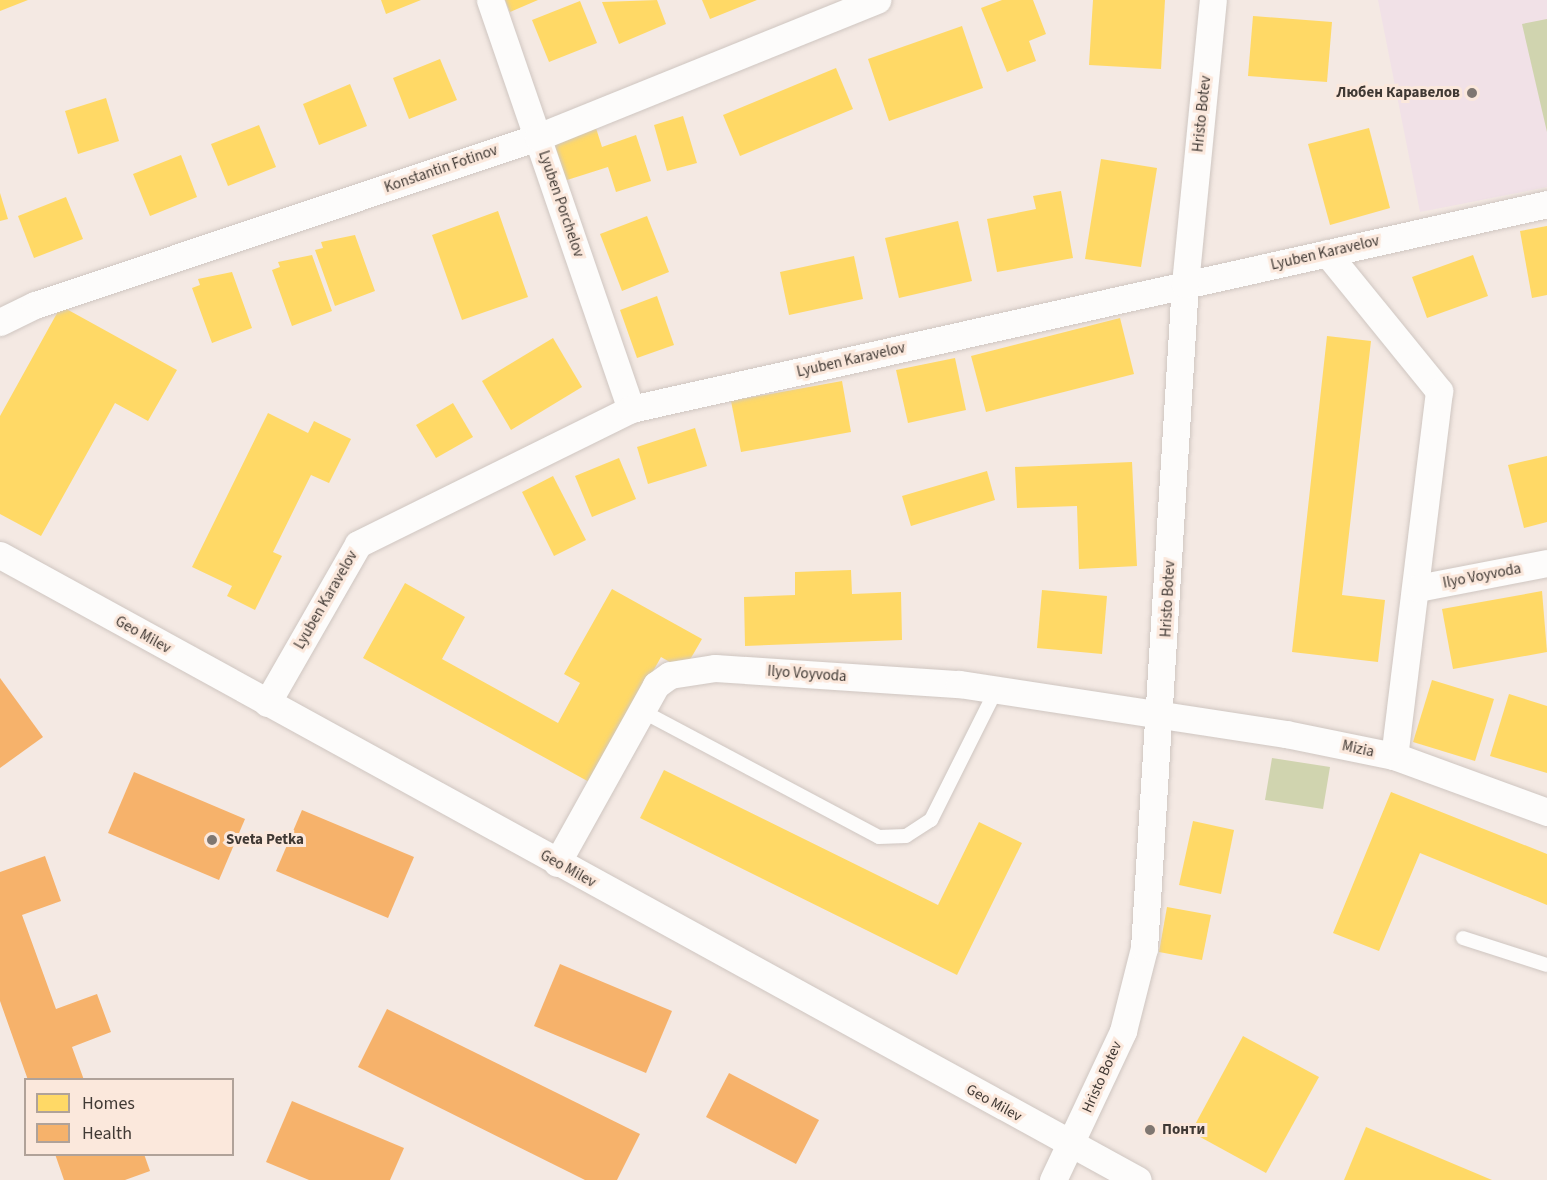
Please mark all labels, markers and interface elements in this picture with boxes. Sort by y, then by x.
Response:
street label: Hristo Botev [1189,75,1215,153]
place label: Любен Каравелов [1337,84,1460,102]
marker: Любен Каравелов [1465,86,1479,100]
street label: Konstantin Fotinov [382,141,500,197]
street label: Lyuben Porchelov [534,148,588,260]
street label: Lyuben Karavelov [1269,232,1381,274]
street label: Lyuben Karavelov [795,339,907,381]
street label: Lyuben Karavelov [291,548,361,652]
street label: Hristo Botev [1157,560,1179,638]
street label: Ilyo Voyvoda [1441,560,1523,592]
street label: Geo Milev [112,612,174,658]
street label: Ilyo Voyvoda [767,662,847,686]
street label: Mizia [1340,737,1376,761]
marker: Sveta Petka [203,831,221,849]
place label: Sveta Petka [226,831,304,849]
street label: Geo Milev [537,846,599,892]
street label: Hristo Botev [1078,1038,1126,1116]
legend [24,1078,234,1156]
street label: Geo Milev [963,1080,1025,1126]
text: Homes [82,1091,135,1116]
text: Health [82,1121,132,1146]
place label: Понти [1162,1121,1205,1139]
marker: Понти [1143,1123,1157,1137]

